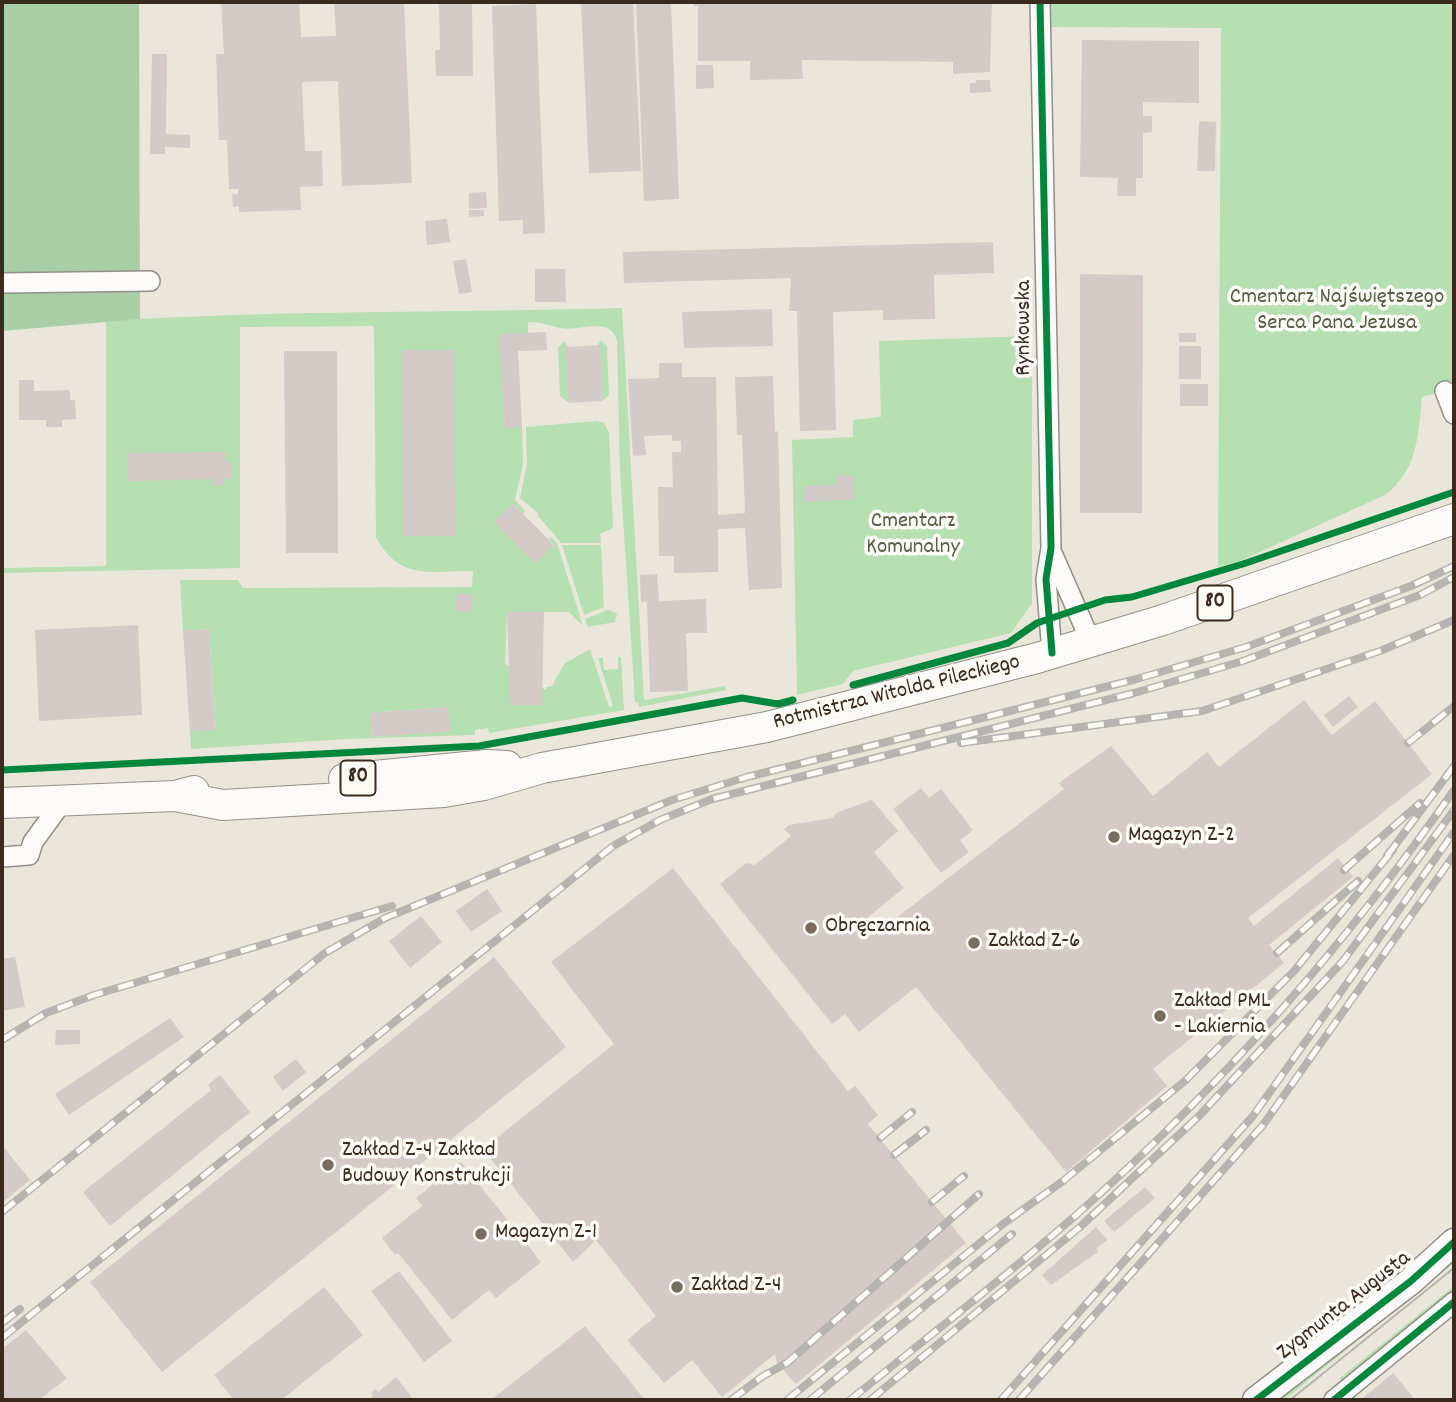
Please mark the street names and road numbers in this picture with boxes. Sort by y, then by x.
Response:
street label: Rynkowska [1012,280,1040,376]
road number: 80 [1198,586,1232,620]
street label: Rotmistrza Witolda Pileckiego [771,650,1023,738]
road number: 80 [340,760,376,796]
street label: Zygmunta Augusta [1273,1246,1417,1368]

